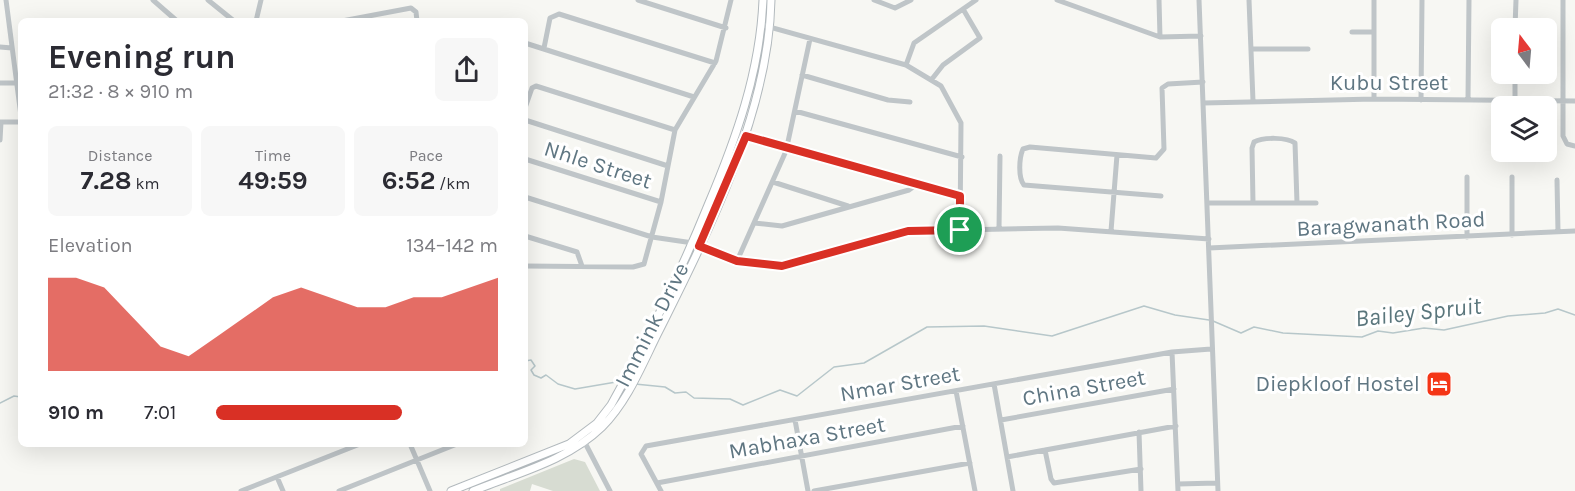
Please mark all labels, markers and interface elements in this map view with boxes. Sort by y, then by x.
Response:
north arrow [1491,18,1557,84]
map controls [1491,18,1557,162]
text: Evening run [48,38,236,76]
button: share [435,38,498,101]
street label: Kubu Street [1330,70,1448,96]
text: 21:32 · 8 × 910 m [48,80,193,103]
button: layers [1491,96,1557,162]
street label: Nhle Street [541,135,655,195]
text: Distance [88,146,152,165]
text: Time [255,146,291,165]
text: Pace [409,146,443,165]
text: 7.28 [81,165,132,196]
text: 49:59 [238,165,308,196]
text: 6:52 [382,165,435,196]
text: km [132,174,159,193]
text: /km [435,174,470,193]
pin [934,204,985,255]
street label: Baragwanath Road [1296,206,1486,242]
icon: arrive [943,213,976,246]
text: Elevation [48,234,133,257]
text: 134–142 m [406,234,498,257]
street label: Immink Drive [610,258,694,392]
water label: Bailey Spruit [1354,291,1483,333]
street label: Nmar Street [838,361,962,407]
street label: China Street [1021,364,1147,412]
hotel icon: Diepkloof Hostel [1424,369,1454,399]
place label: Diepkloof Hostel [1255,371,1420,397]
text: 910 m [48,401,104,424]
text: 7:01 [144,401,176,424]
street label: Mabhaxa Street [727,411,887,465]

